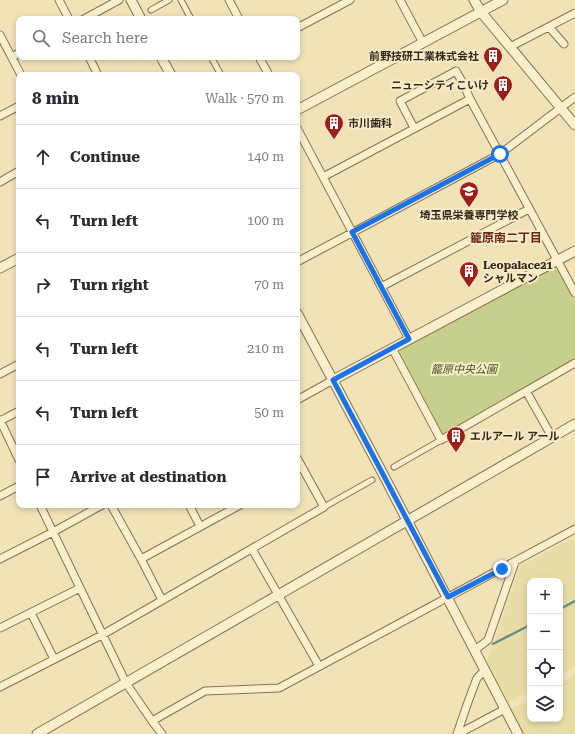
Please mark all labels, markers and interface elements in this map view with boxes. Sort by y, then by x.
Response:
search box [16,16,300,60]
icon: search [30,27,52,49]
text: Search here [62,29,148,47]
building icon: 前野技研工業株式会社 [482,45,504,73]
place label: 前野技研工業株式会社 [369,50,479,63]
building icon: ニューシティこいけ [492,74,514,102]
place label: ニューシティこいけ [391,79,489,92]
text: 8 min [32,88,79,108]
text: Walk · 570 m [205,91,284,106]
building icon: 市川歯科 [323,112,345,140]
place label: 市川歯科 [348,117,392,130]
route start [491,145,509,163]
icon: ahead [32,146,54,168]
text: Continue [70,148,140,166]
text: 140 m [247,149,284,164]
school or university icon: 埼玉県栄養専門学校 [458,180,480,208]
place label: 埼玉県栄養専門学校 [420,209,519,222]
icon: left [32,210,54,232]
text: Turn left [70,212,138,230]
text: 100 m [247,213,284,228]
district label: 籠原南二丁目 [470,231,542,245]
place label: Leopalace21 シャルマン [483,259,553,285]
building icon: Leopalace21 シャルマン [458,260,480,288]
icon: right [32,274,54,296]
text: Turn right [70,276,149,294]
text: 70 m [254,277,284,292]
icon: left [32,338,54,360]
text: Turn left [70,340,138,358]
text: 210 m [247,341,284,356]
park label: 籠原中央公園 [431,363,499,376]
icon: left [32,402,54,424]
text: Turn left [70,404,138,422]
text: 50 m [254,405,284,420]
building icon: エルアール アール [445,425,467,453]
place label: エルアール アール [470,430,559,443]
icon: arrive [32,466,54,488]
text: Arrive at destination [70,468,226,486]
route end [493,560,511,578]
map controls [527,578,563,722]
button: + [527,578,563,614]
button: − [527,614,563,650]
button: locate [527,650,563,686]
button: layers [527,686,563,722]

